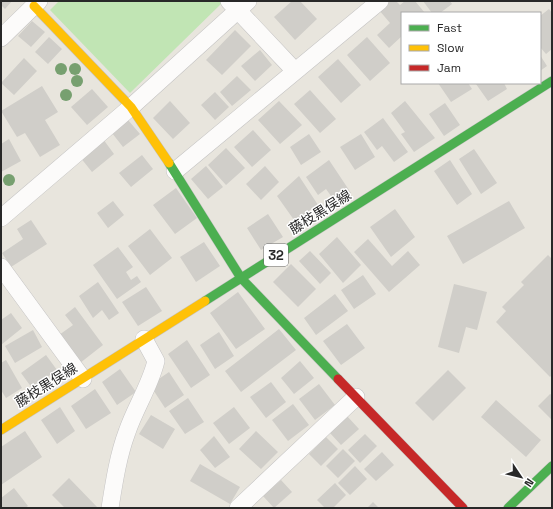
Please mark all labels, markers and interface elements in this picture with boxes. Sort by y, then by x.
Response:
legend [401,12,541,84]
text: Fast [437,20,462,36]
text: Slow [437,40,464,56]
text: Jam [437,60,461,76]
street label: 藤枝黒俣線 [286,186,354,238]
road number: 32 [264,244,288,266]
street label: 藤枝黒俣線 [12,359,80,411]
north arrow [501,457,541,497]
text: N [521,476,537,490]

